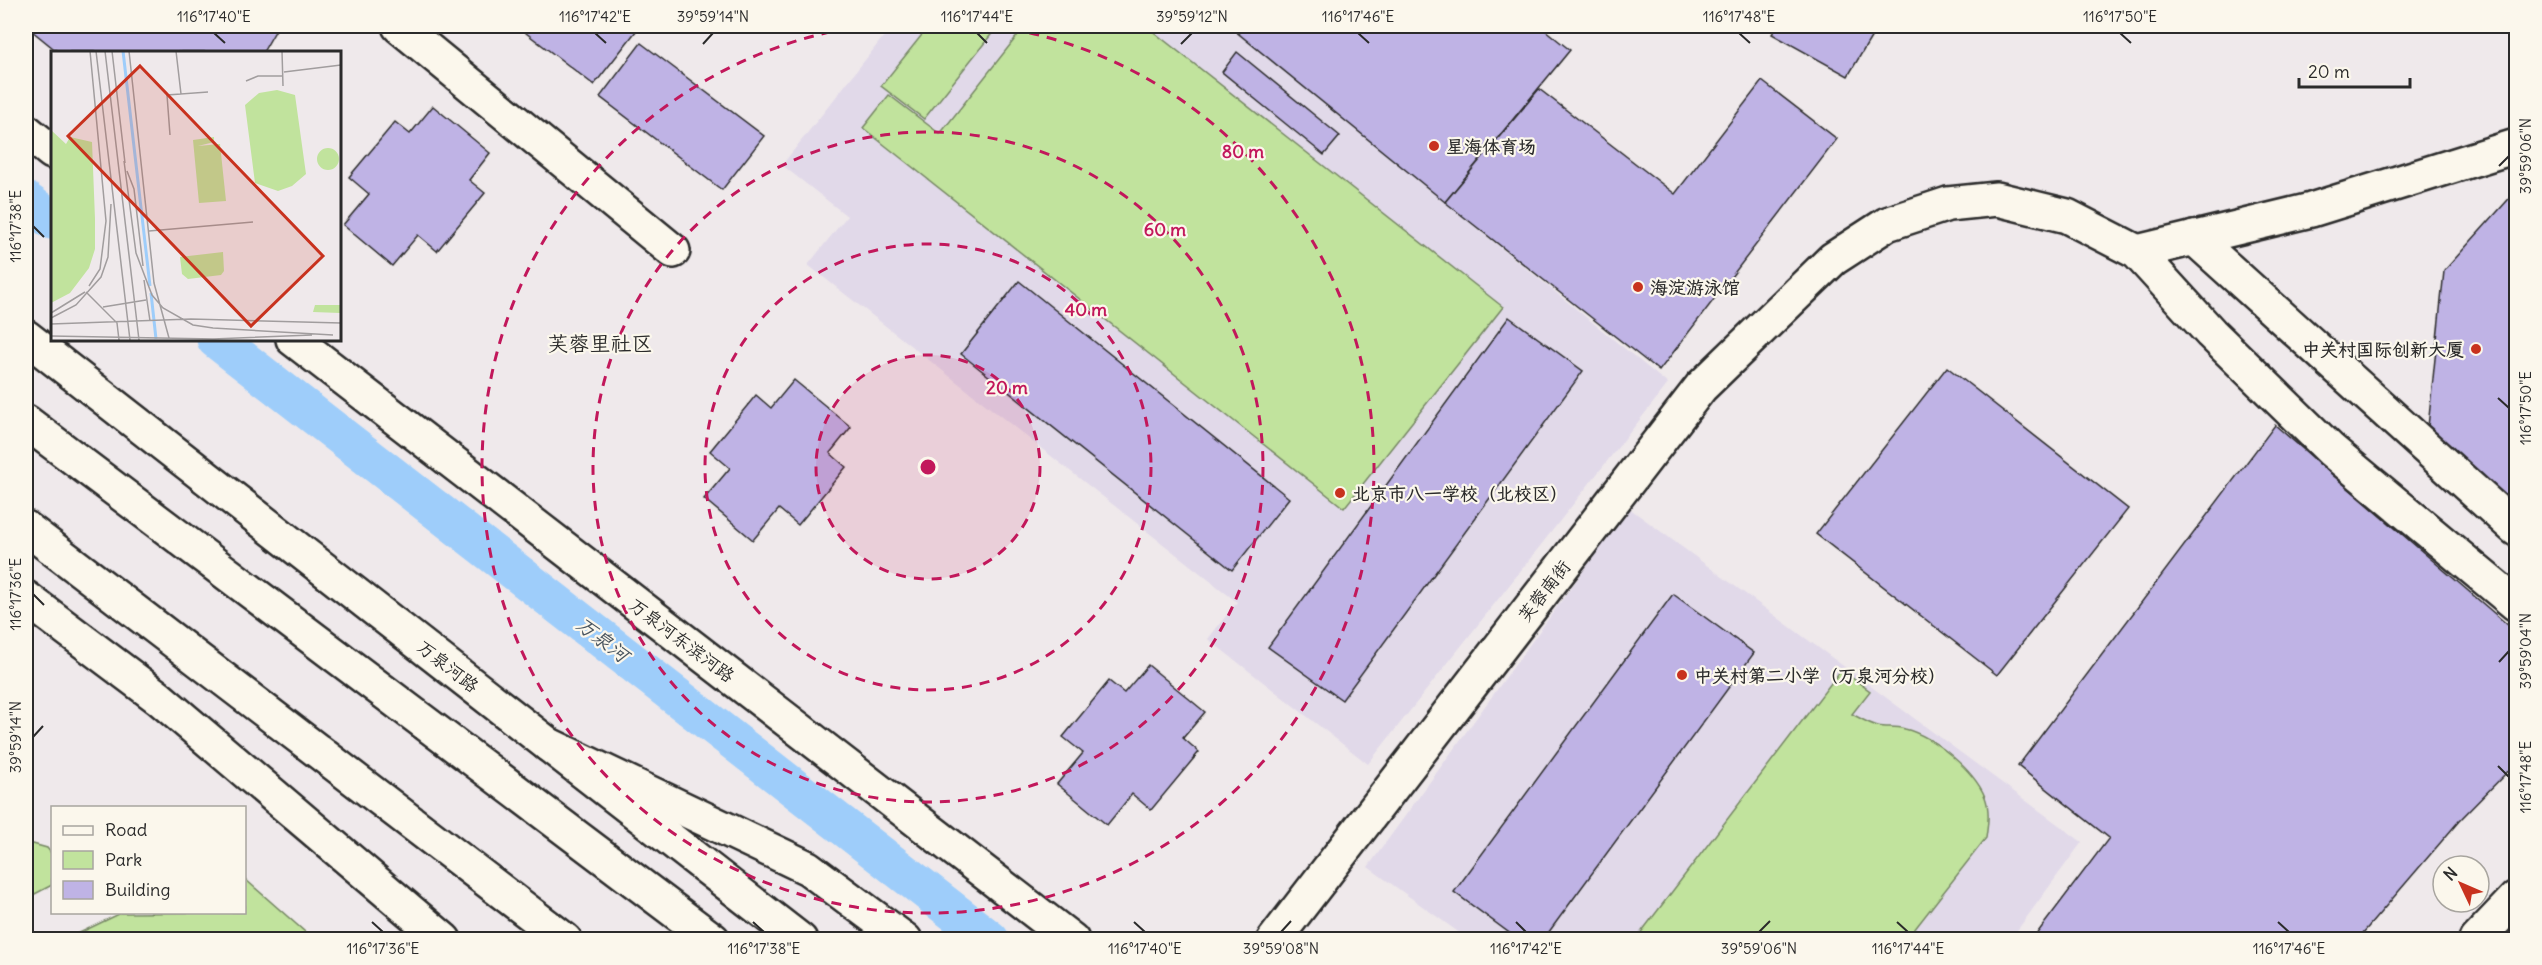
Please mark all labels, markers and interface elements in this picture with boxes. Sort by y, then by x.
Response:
text: 116°17'40"E [177,7,251,26]
text: 116°17'42"E [559,7,631,26]
text: 39°59'14"N [677,7,749,26]
text: 116°17'44"E [941,7,1013,26]
text: 39°59'12"N [1156,7,1228,26]
text: 116°17'46"E [1322,7,1394,26]
text: 116°17'48"E [1703,7,1775,26]
text: 116°17'50"E [2083,7,2157,26]
inset map [51,51,340,340]
scale bar [2299,51,2410,89]
text: 20 m [2308,60,2350,83]
text: 39°59'06"N [2516,118,2535,194]
place label: 星海体育场 [1446,135,1536,158]
marker: 星海体育场 [1427,139,1441,153]
text: 80 m [1222,140,1264,163]
text: 116°17'38"E [6,189,25,262]
text: 60 m [1144,218,1186,241]
place label: 海淀游泳馆 [1650,276,1740,299]
marker: 海淀游泳馆 [1631,280,1645,294]
text: 40 m [1065,298,1107,321]
district label: 芙蓉里社区 [548,330,653,357]
place label: 中关村国际创新大厦 [2302,338,2464,361]
marker: 中关村国际创新大厦 [2469,342,2483,356]
text: 116°17'50"E [2516,371,2535,445]
text: 20 m [986,376,1028,399]
centre of rings [918,457,938,477]
place label: 北京市八一学校（北校区） [1352,482,1568,505]
marker: 北京市八一学校（北校区） [1333,486,1347,500]
street label: 芙蓉南街 [1513,556,1575,626]
text: 116°17'36"E [6,557,25,630]
street label: 万泉河东滨河路 [625,593,739,687]
water label: 万泉河 [572,611,637,669]
text: 39°59'04"N [2516,613,2535,689]
street label: 万泉河路 [413,635,483,697]
place label: 中关村第二小学（万泉河分校） [1694,664,1946,687]
marker: 中关村第二小学（万泉河分校） [1675,668,1689,682]
text: 39°59'14"N [6,701,25,773]
text: 116°17'48"E [2516,741,2535,813]
legend [51,806,246,914]
text: Road [105,818,148,841]
text: Park [105,848,142,871]
north arrow [2431,854,2491,914]
text: N [2439,863,2461,885]
text: Building [105,878,170,901]
text: 116°17'36"E [347,939,420,958]
text: 116°17'38"E [728,939,801,958]
text: 116°17'40"E [1108,939,1182,958]
text: 39°59'08"N [1243,939,1319,958]
text: 116°17'42"E [1490,939,1562,958]
text: 39°59'06"N [1721,939,1797,958]
text: 116°17'44"E [1872,939,1944,958]
text: 116°17'46"E [2253,939,2325,958]

